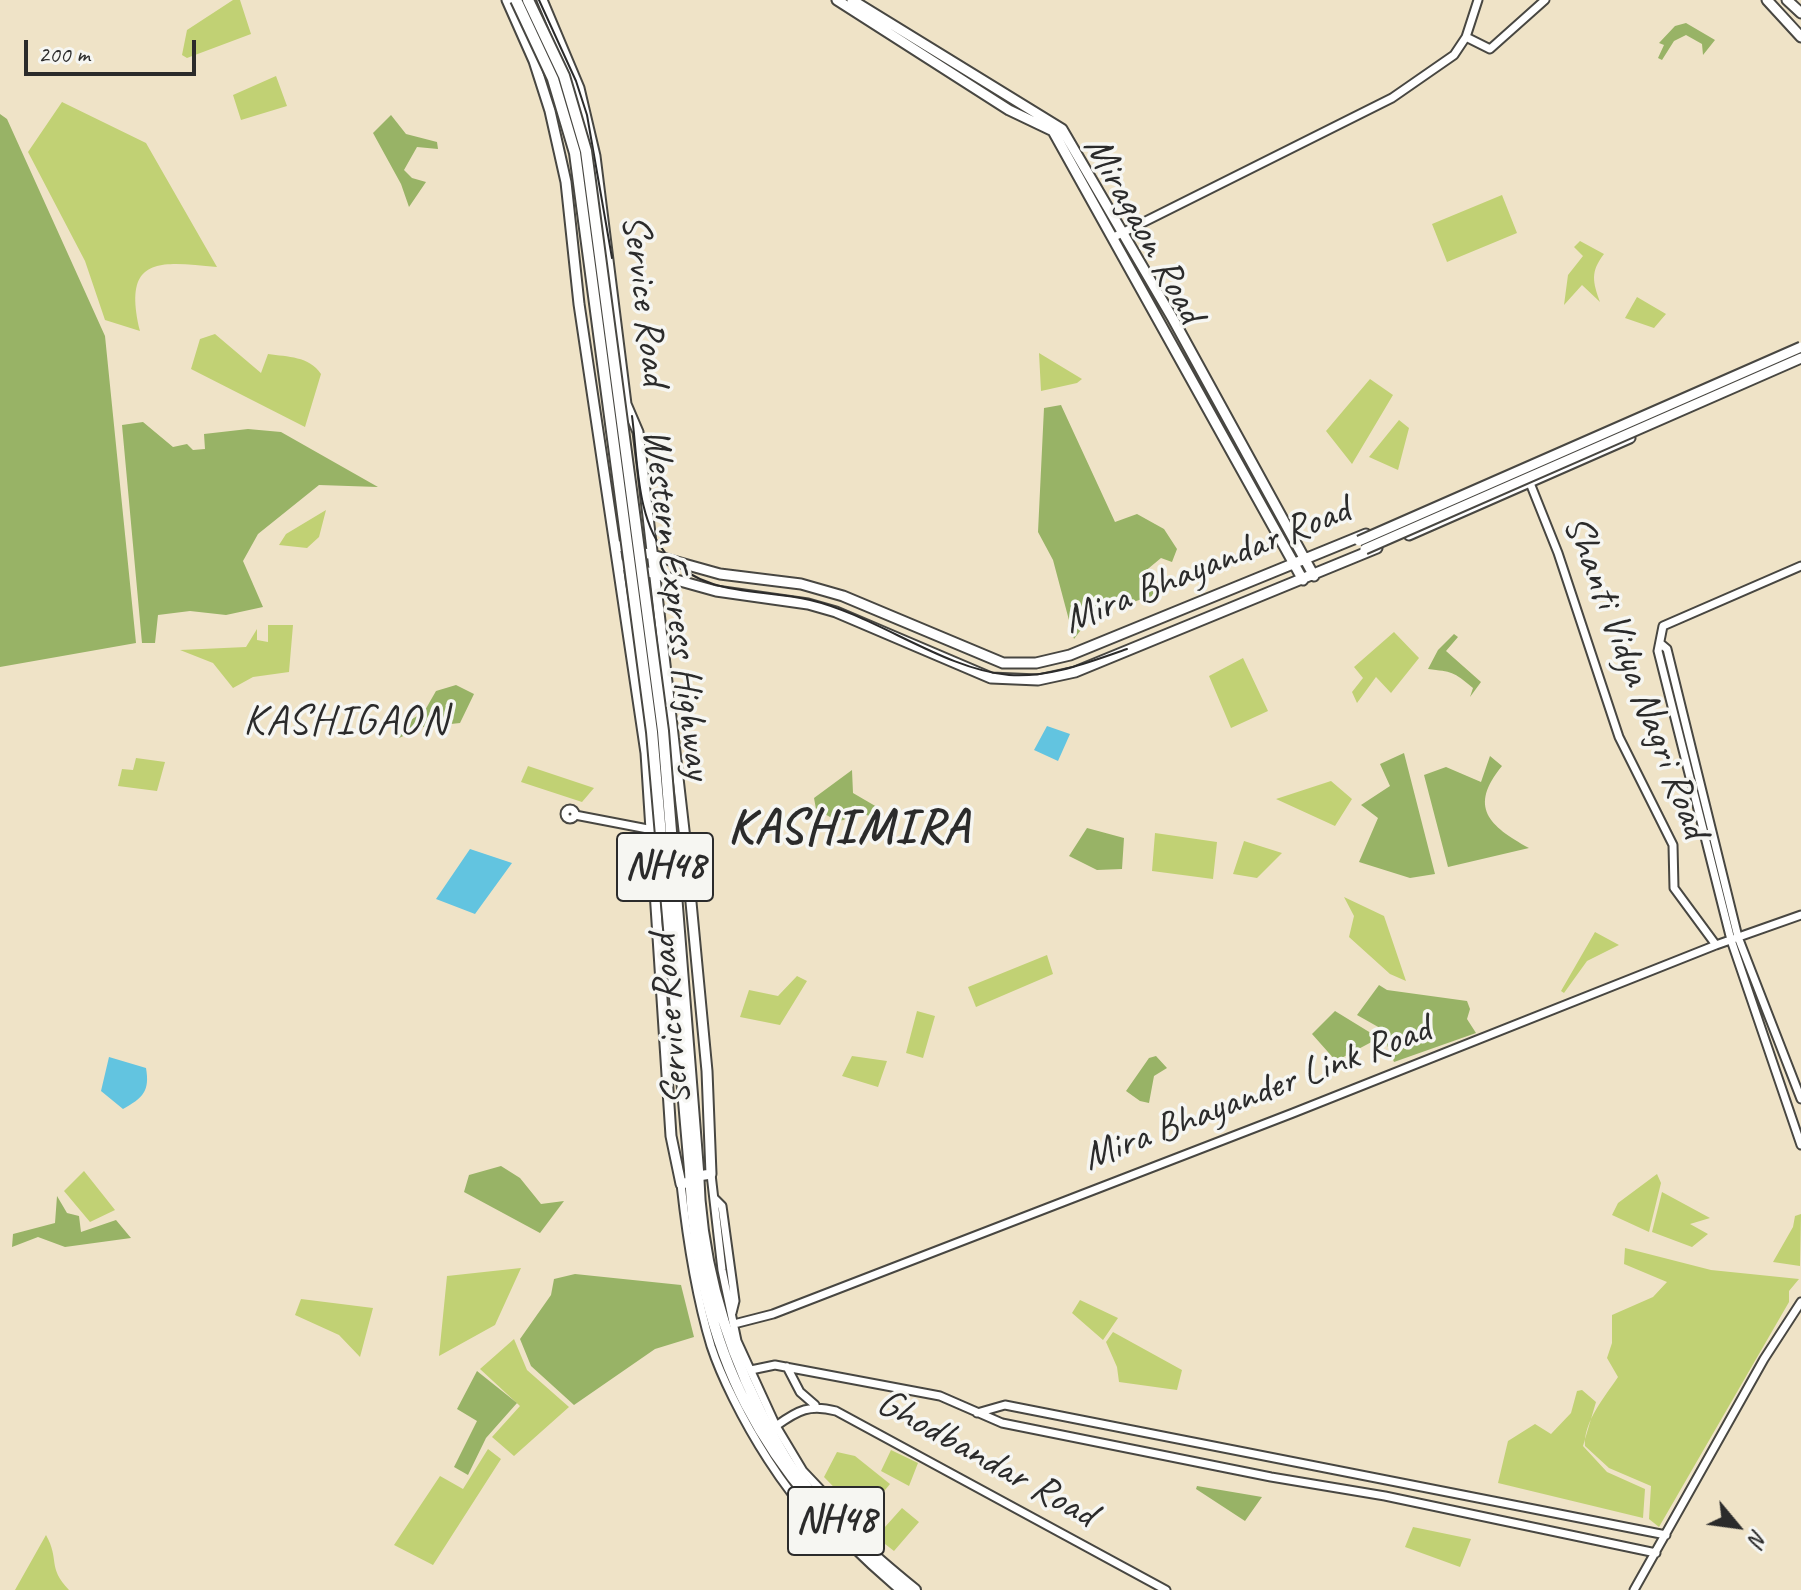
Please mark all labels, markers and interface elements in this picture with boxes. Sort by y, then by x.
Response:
scale bar [28,24,200,74]
text: 200 m [38,39,90,69]
street label: Miragaon Road [1072,128,1214,332]
street label: Service Road [610,212,678,388]
street label: Western Express Highway [631,426,721,782]
street label: Mira Bhayandar Road [1057,487,1357,645]
street label: Shanti Vidya Nagri Road [1551,509,1719,845]
district label: KASHIGAON [244,697,448,747]
district label: KASHIMIRA [729,800,969,858]
road number: NH48 [617,833,713,901]
street label: Service Road [640,933,702,1107]
street label: Mira Bhayander Link Road [1076,1006,1438,1182]
street label: Ghodbandar Road [868,1379,1104,1539]
north arrow [1697,1486,1777,1566]
road number: NH48 [788,1487,884,1555]
text: N [1742,1525,1774,1550]

